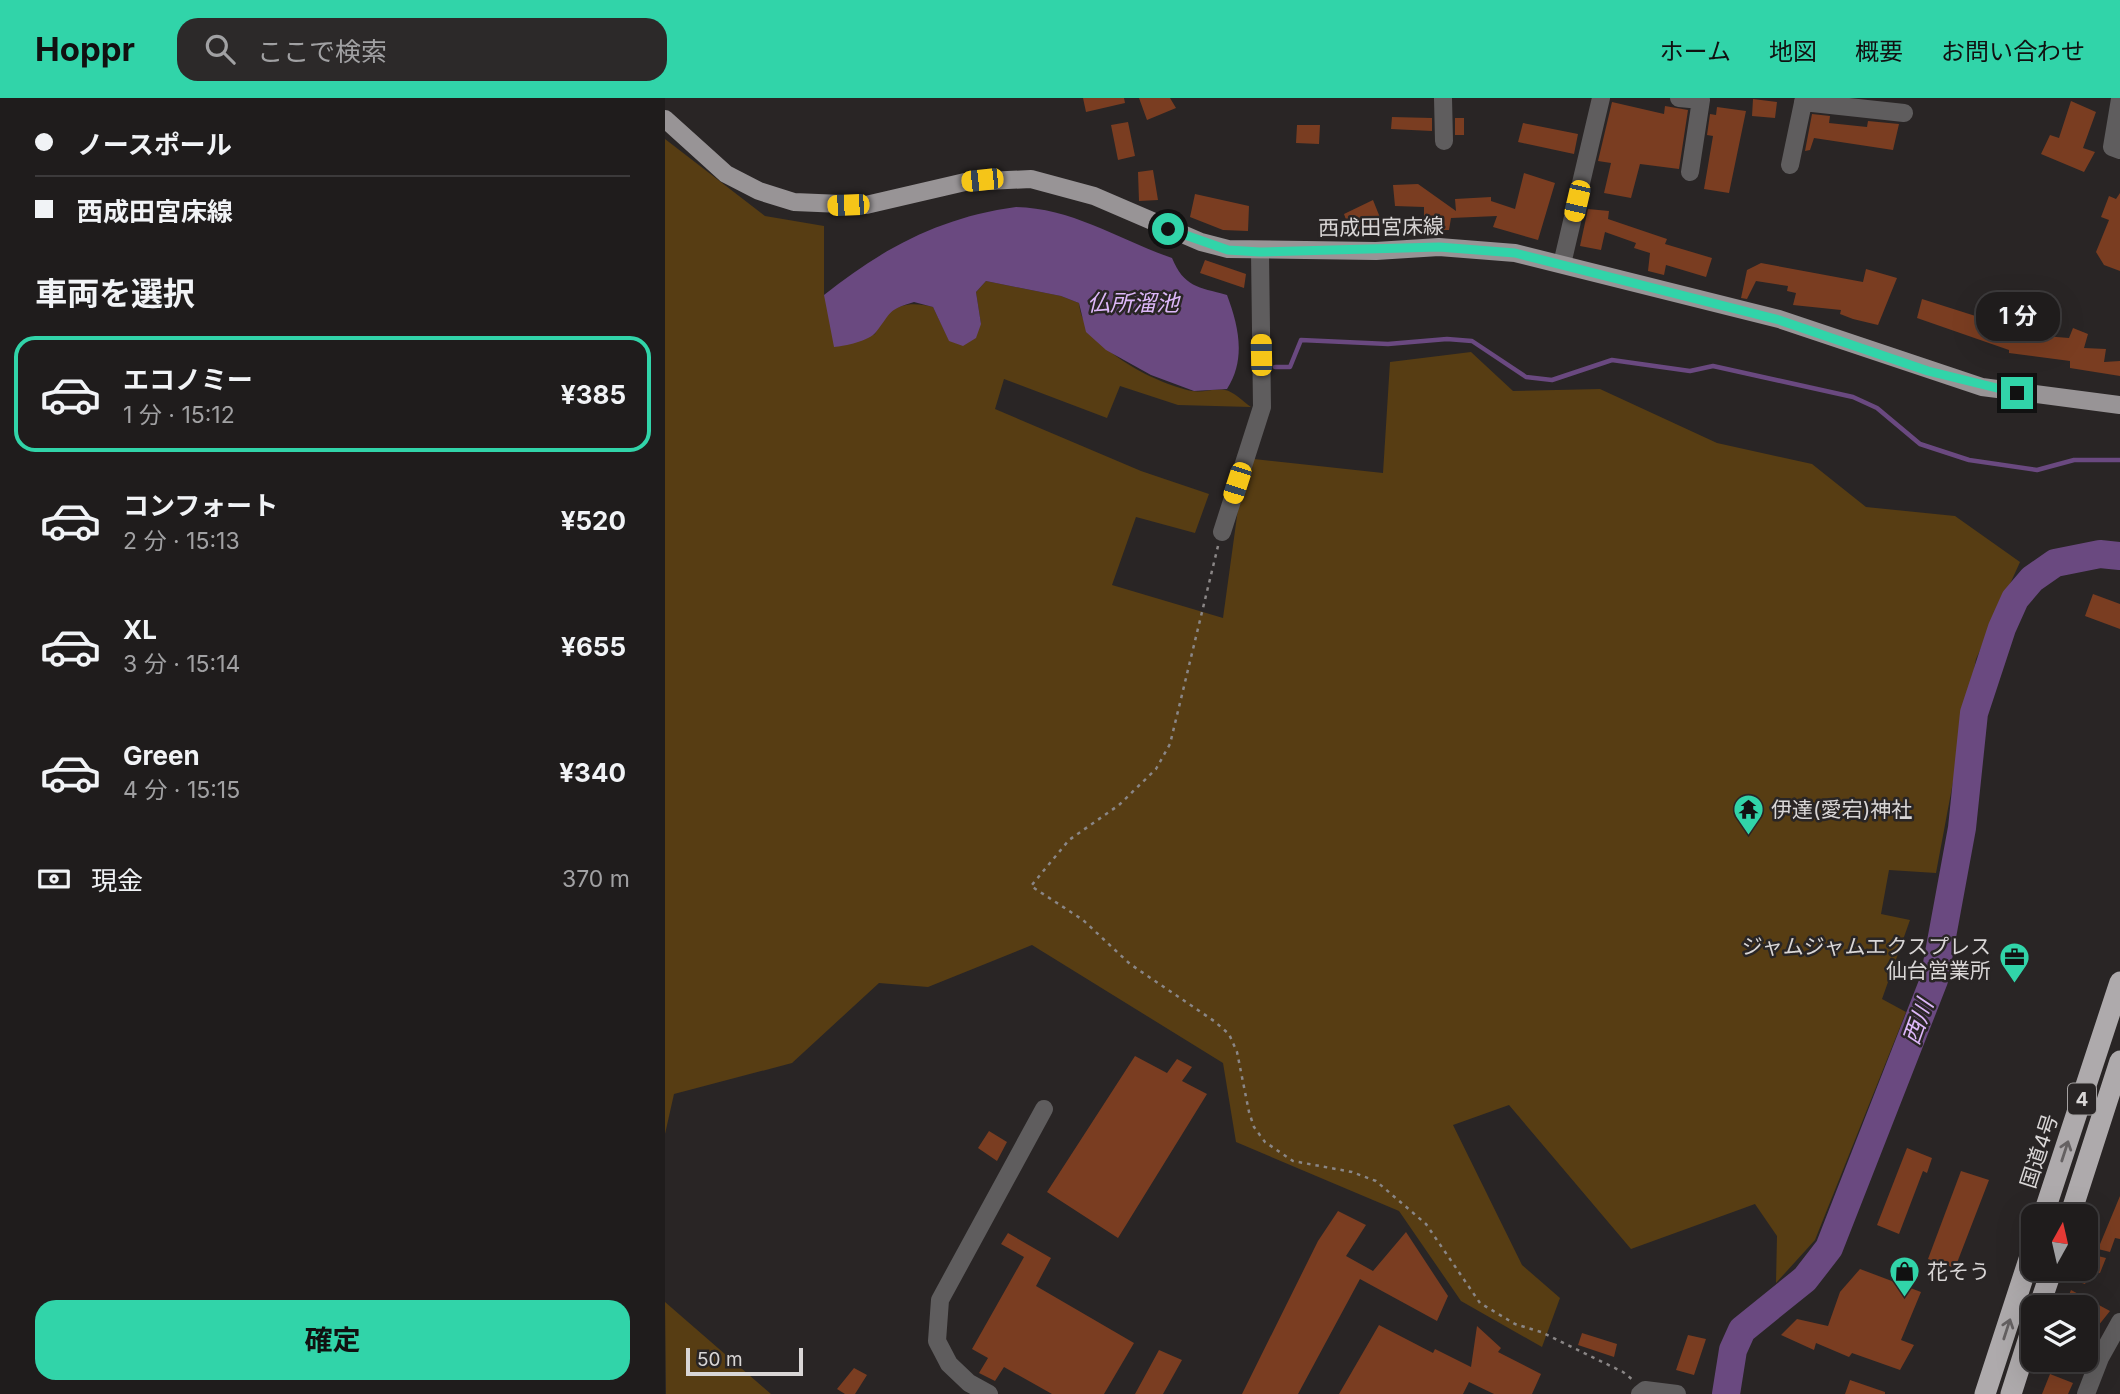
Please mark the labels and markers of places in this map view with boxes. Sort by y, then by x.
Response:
temple icon: 伊達(愛宕)神社 [1731,792,1765,836]
place label: 伊達(愛宕)神社 [1771,797,1912,822]
place label: ジャムジャムエクスプレス 仙台営業所 [1742,934,1991,983]
office icon: ジャムジャムエクスプレス 仙台営業所 [1997,941,2031,985]
shop icon: 花そう [1887,1254,1921,1298]
place label: 花そう [1927,1259,1990,1284]

